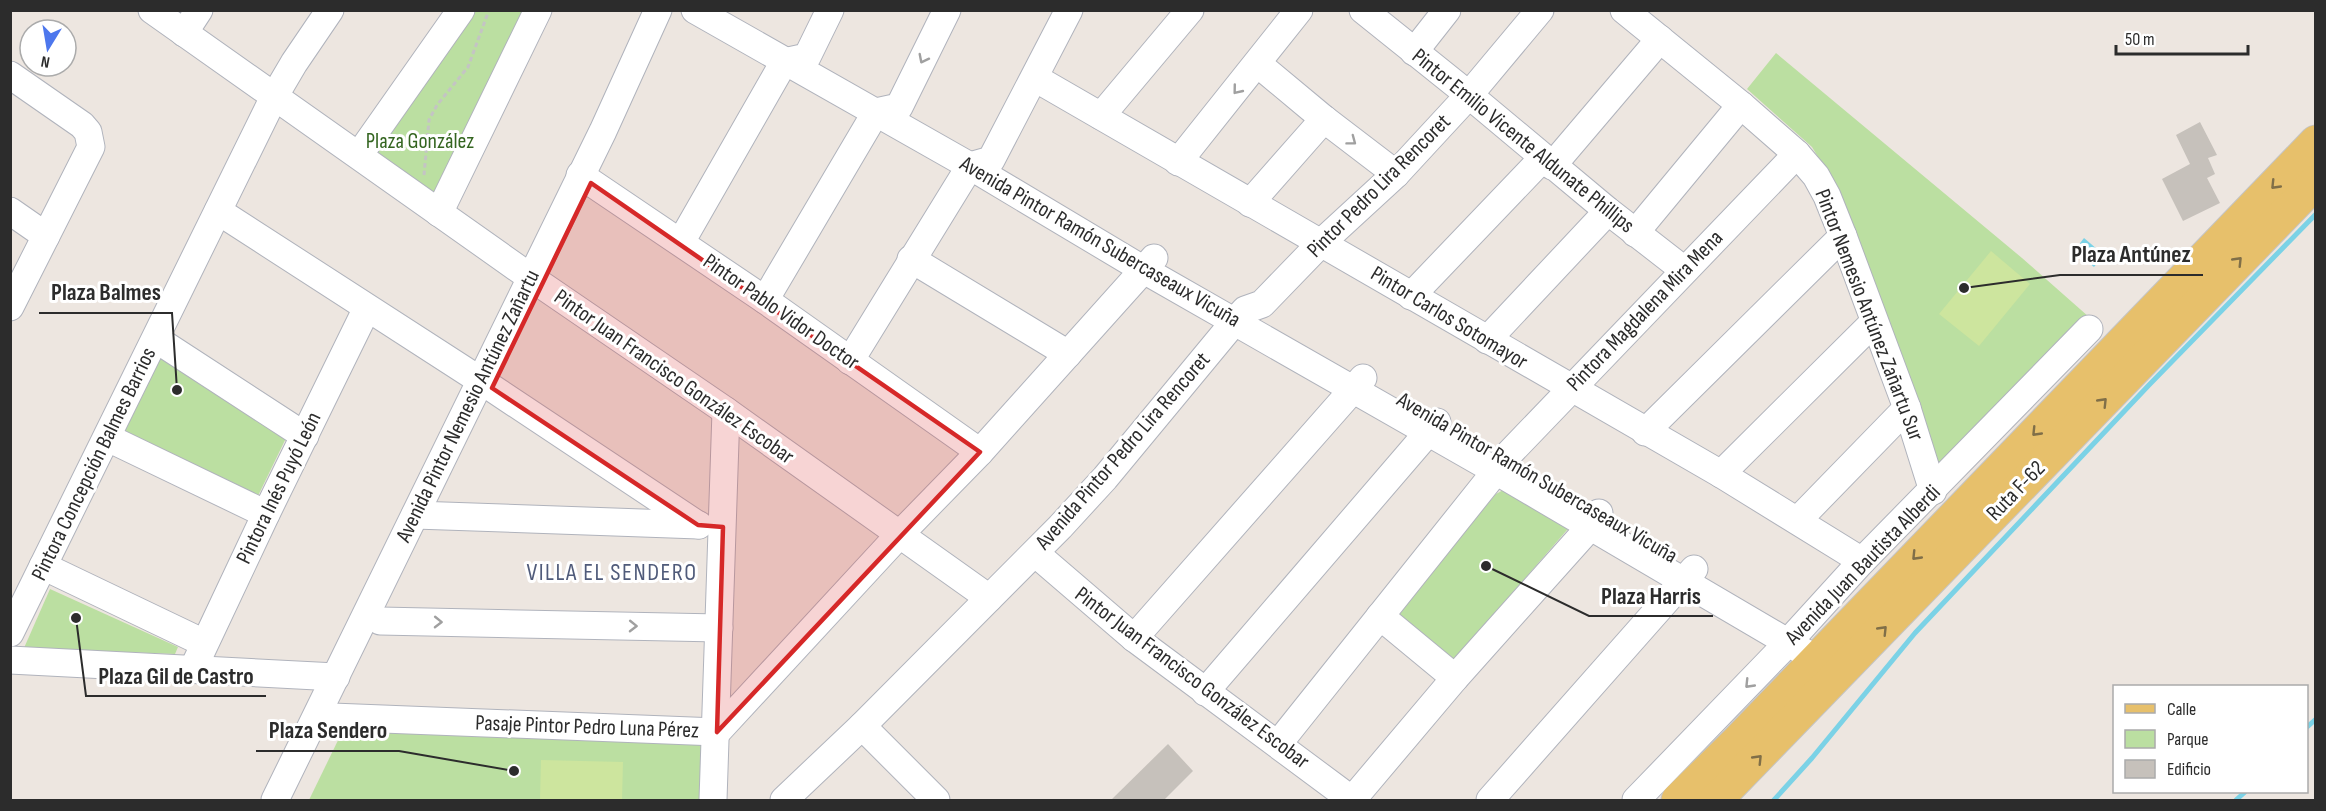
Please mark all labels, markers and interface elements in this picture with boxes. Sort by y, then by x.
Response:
north arrow [18,18,78,78]
scale bar [2116,18,2248,56]
text: 50 m [2125,29,2155,50]
street label: Pintor Emilio Vicente Aldunate Phillips [1406,43,1640,239]
text: N [39,51,51,71]
one-way arrow [919,52,930,63]
one-way arrow [1233,83,1244,94]
street label: Pintor Pedro Lira Rencoret [1302,108,1457,263]
park label: Plaza González [366,128,474,155]
one-way arrow [1345,133,1356,144]
street label: Avenida Pintor Ramón Subercaseaux Vicuña [954,150,1245,334]
one-way arrow [2271,178,2282,188]
street label: Pintor Nemesio Antúnez Zañartu Sur [1809,185,1929,445]
street label: Pintora Magdalena Mira Mena [1561,225,1729,397]
callout: Plaza Antúnez [2060,233,2203,275]
text: Plaza Antúnez [2071,240,2191,269]
street label: Pintor Pablo Vidor Doctor [698,248,864,376]
one-way arrow [2231,258,2242,269]
street label: Pintor Carlos Sotomayor [1366,260,1532,376]
street label: Avenida Pintor Nemesio Antúnez Zañartu [390,265,546,548]
callout: Plaza Balmes [39,271,172,313]
text: Plaza Balmes [51,278,161,307]
street label: Pintor Juan Francisco González Escobar [549,284,799,470]
street label: Pintora Concepción Balmes Barrios [26,343,162,585]
street label: Avenida Pintor Pedro Lira Rencoret [1029,346,1216,556]
street label: Avenida Pintor Ramón Subercaseaux Vicuña [1391,386,1682,570]
one-way arrow [2096,398,2107,408]
street label: Pintora Inés Puyó León [231,408,327,568]
one-way arrow [2032,424,2043,435]
street label: Ruta F-62 [1981,455,2051,527]
street label: Avenida Juan Bautista Alberdi [1779,479,1946,651]
one-way arrow [1912,548,1923,559]
district label: VILLA EL SENDERO [526,558,698,587]
callout: Plaza Harris [1589,574,1713,616]
street label: Pintor Juan Francisco González Escobar [1069,581,1315,775]
text: Plaza Harris [1601,582,1701,611]
one-way arrow [434,616,443,628]
one-way arrow [629,620,638,633]
one-way arrow [1876,626,1887,637]
callout: Plaza Gil de Castro [86,654,266,696]
text: Plaza Gil de Castro [98,662,254,691]
one-way arrow [1745,677,1756,688]
legend [2113,685,2308,793]
text: Calle [2167,699,2196,720]
callout: Plaza Sendero [256,709,399,751]
street label: Pasaje Pintor Pedro Luna Pérez [475,710,699,744]
text: Plaza Sendero [269,716,387,745]
text: Parque [2167,729,2208,750]
one-way arrow [1750,756,1761,767]
text: Edificio [2167,759,2211,780]

